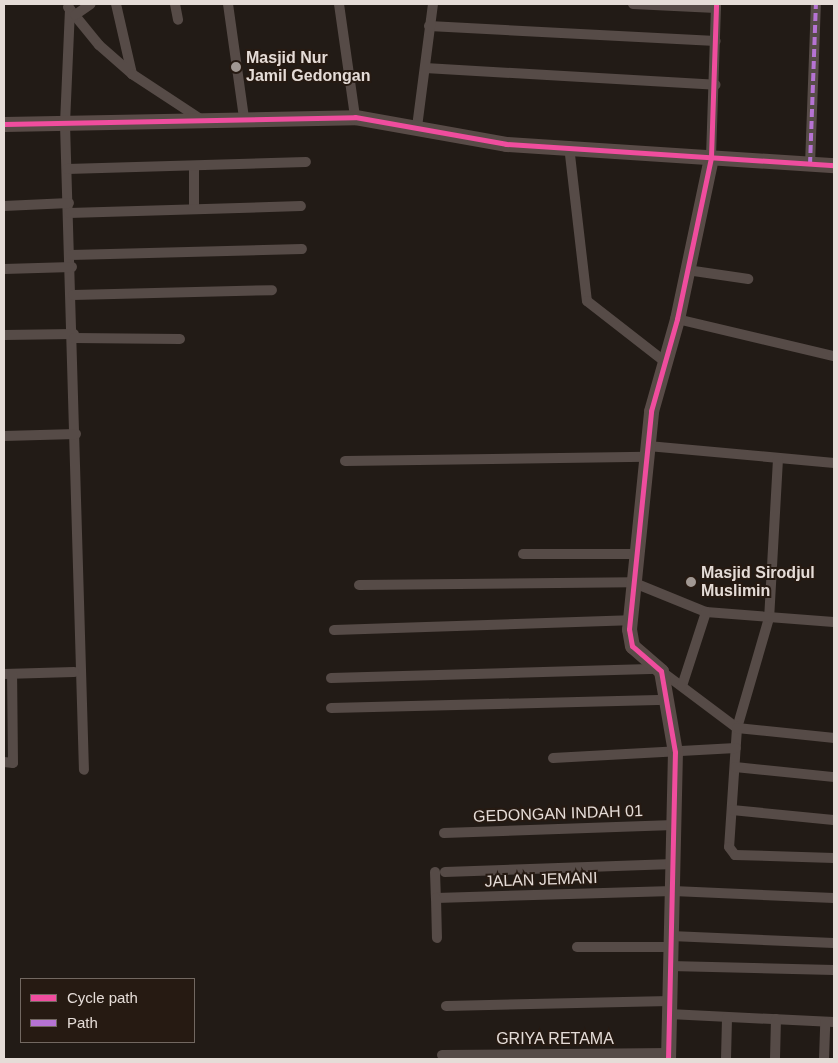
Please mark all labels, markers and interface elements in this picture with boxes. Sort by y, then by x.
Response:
place label: Masjid Nur Jamil Gedongan [246,48,370,86]
marker: Masjid Nur Jamil Gedongan [230,61,242,73]
place label: Masjid Sirodjul Muslimin [701,563,815,601]
marker: Masjid Sirodjul Muslimin [685,576,697,588]
street label: GEDONGAN INDAH 01 [473,801,643,827]
street label: JALAN JEMANI [484,868,598,892]
legend [20,978,195,1043]
text: Cycle path [67,989,138,1006]
text: Path [67,1014,98,1031]
street label: GRIYA RETAMA [496,1029,614,1049]

